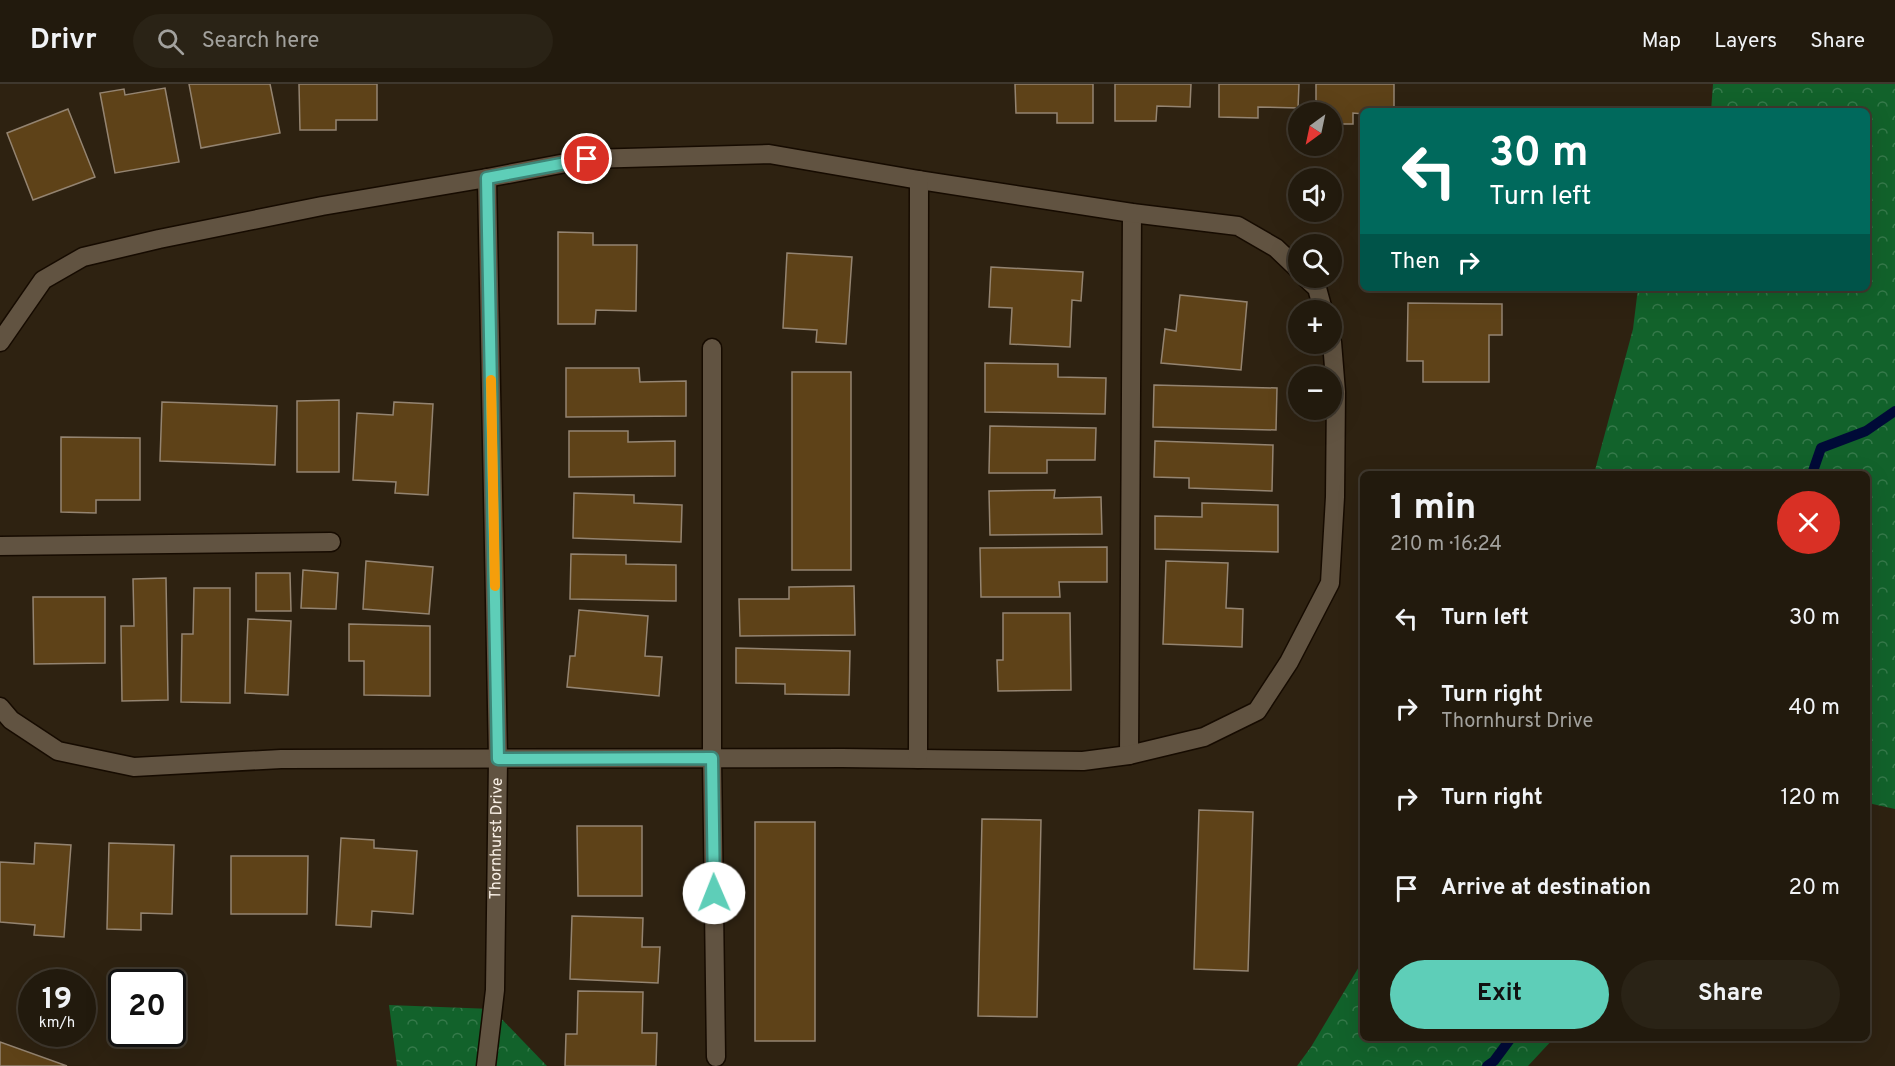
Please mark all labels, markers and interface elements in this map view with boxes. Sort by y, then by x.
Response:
search box [133,14,553,68]
text: Drivr [30,23,97,59]
icon: search [154,25,187,58]
text: Search here [202,28,319,55]
text: Map [1642,28,1681,55]
text: Layers [1714,28,1777,55]
text: Share [1810,28,1865,55]
north arrow [1288,102,1342,156]
map controls [1288,102,1342,420]
text: 30 m [1489,128,1588,181]
icon: left [1390,132,1468,210]
pin [561,133,612,184]
icon: arrive [570,142,603,175]
button: sound [1288,168,1342,222]
text: Turn left [1489,180,1591,214]
button: search [1288,234,1342,288]
icon: right [1452,246,1485,279]
text: Then [1390,249,1440,276]
button: + [1288,300,1342,354]
button: − [1288,366,1342,420]
text: 1 min [1390,486,1476,532]
button: close [1777,491,1840,554]
text: 210 m · 16:24 [1390,532,1502,558]
icon: left [1390,602,1423,635]
text: Turn left [1441,605,1529,632]
text: 30 m [1789,605,1840,632]
text: Turn right [1441,682,1543,709]
icon: right [1390,692,1423,725]
text: 40 m [1788,695,1840,722]
text: Thornhurst Drive [1441,709,1593,735]
street label: Thornhurst Drive [486,777,508,900]
icon: right [1390,782,1423,815]
text: Turn right [1441,785,1543,812]
text: 120 m [1780,785,1840,812]
position arrow [682,861,746,925]
icon: arrive [1390,872,1423,905]
text: Arrive at destination [1441,875,1651,902]
text: 20 m [1789,875,1840,902]
button: Exit [1390,960,1609,1029]
button: Share [1621,960,1840,1029]
speed limit sign: 20 [108,969,186,1047]
text: 19 [42,982,72,1019]
text: km/h [39,1014,75,1033]

